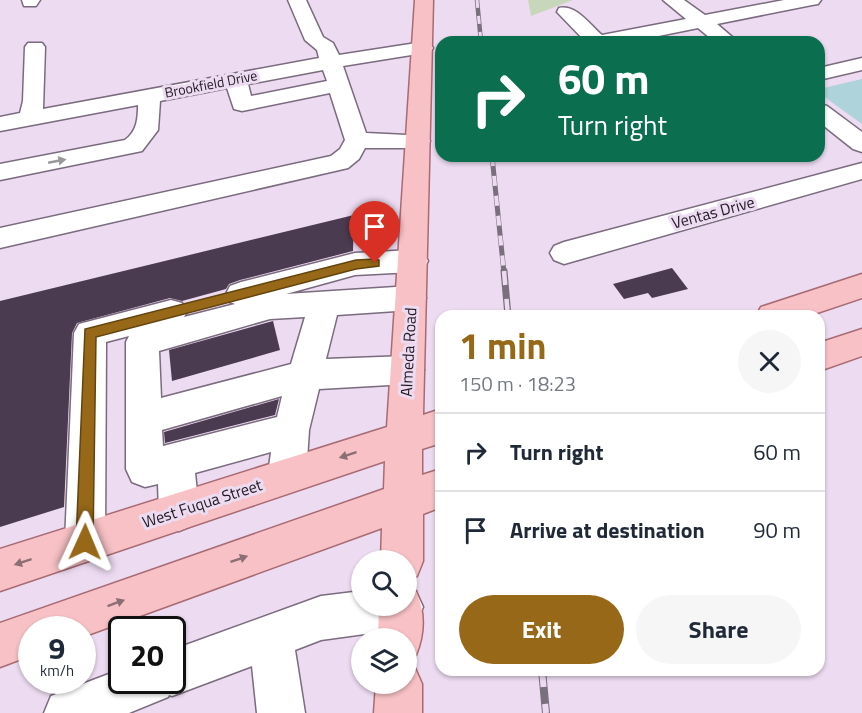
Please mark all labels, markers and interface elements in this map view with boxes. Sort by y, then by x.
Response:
text: 60 m [558,46,650,110]
icon: right [459,60,537,138]
street label: Brookfield Drive [163,64,259,103]
text: Turn right [558,104,667,145]
one-way arrow [48,156,67,165]
street label: Ventas Drive [669,189,757,235]
pin [349,201,400,263]
icon: arrive [358,210,391,243]
street label: Almeda Road [394,307,422,397]
text: 1 min [459,318,546,373]
button: close [738,330,801,393]
text: 150 m · 18:23 [459,368,576,399]
text: Turn right [510,435,604,469]
text: 60 m [753,435,801,469]
icon: right [459,436,492,469]
one-way arrow [339,451,357,460]
street label: West Fuqua Street [139,472,265,534]
position arrow [53,510,117,574]
text: Arrive at destination [510,513,705,547]
text: 90 m [753,513,801,547]
icon: arrive [459,514,492,547]
map controls [351,550,417,694]
button: search [351,550,417,616]
one-way arrow [230,554,248,564]
one-way arrow [14,558,32,568]
button: Exit [459,595,624,664]
button: Share [636,595,801,664]
one-way arrow [107,598,125,608]
speed limit sign: 20 [108,616,186,694]
text: 9 [49,625,65,671]
button: layers [351,628,417,694]
text: km/h [40,659,74,682]

